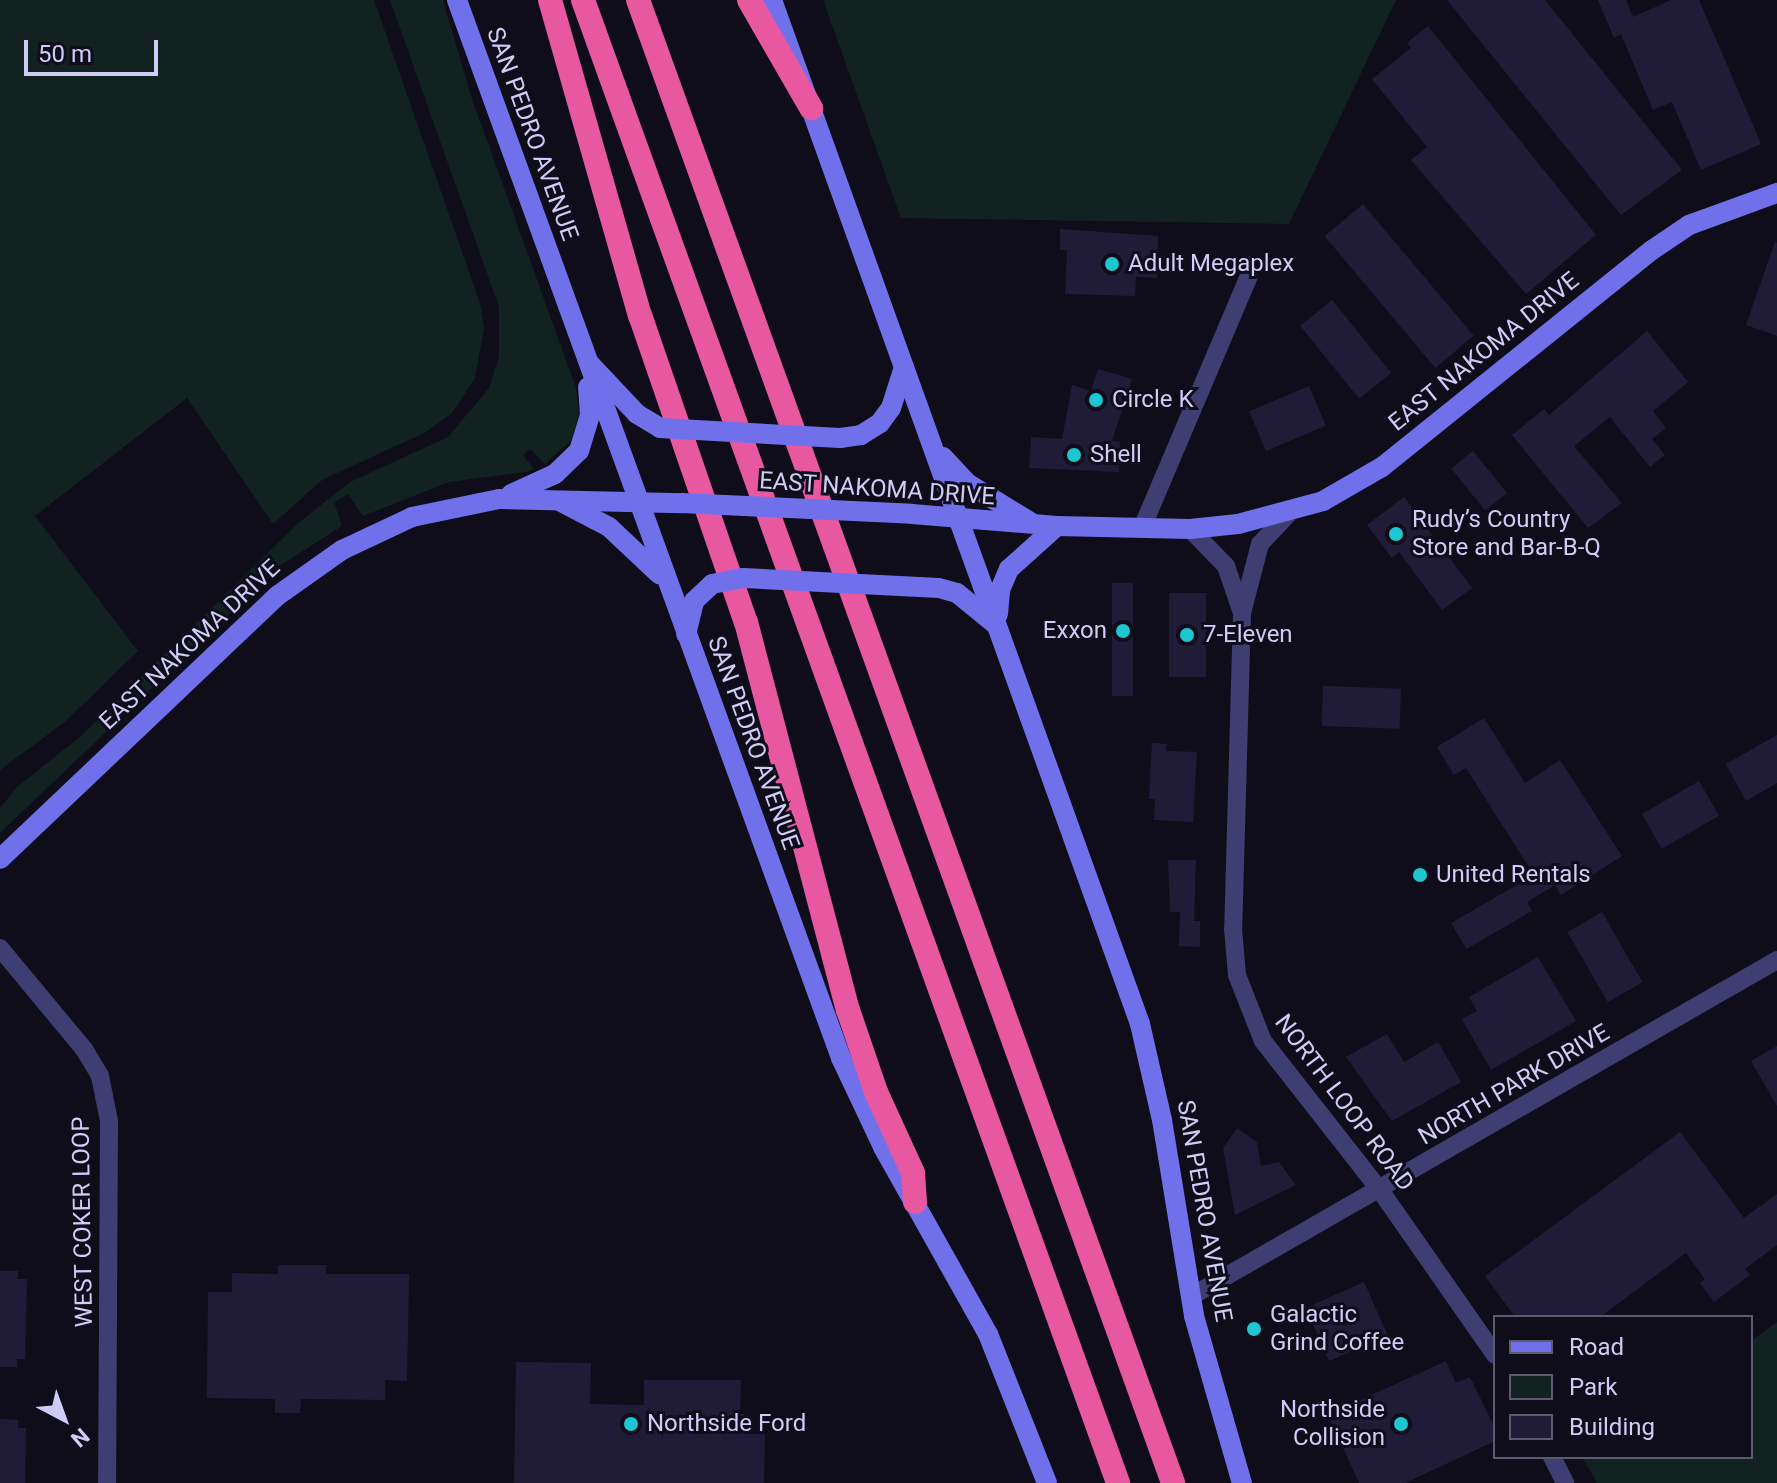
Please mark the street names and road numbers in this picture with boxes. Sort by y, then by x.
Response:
street label: SAN PEDRO AVENUE [480,24,584,244]
street label: EAST NAKOMA DRIVE [1383,266,1585,438]
street label: EAST NAKOMA DRIVE [758,466,996,512]
street label: EAST NAKOMA DRIVE [94,554,286,736]
street label: SAN PEDRO AVENUE [701,633,805,853]
street label: NORTH LOOP ROAD [1268,1009,1420,1197]
street label: NORTH PARK DRIVE [1413,1019,1615,1151]
street label: SAN PEDRO AVENUE [1170,1098,1238,1324]
street label: WEST COKER LOOP [67,1116,99,1328]

